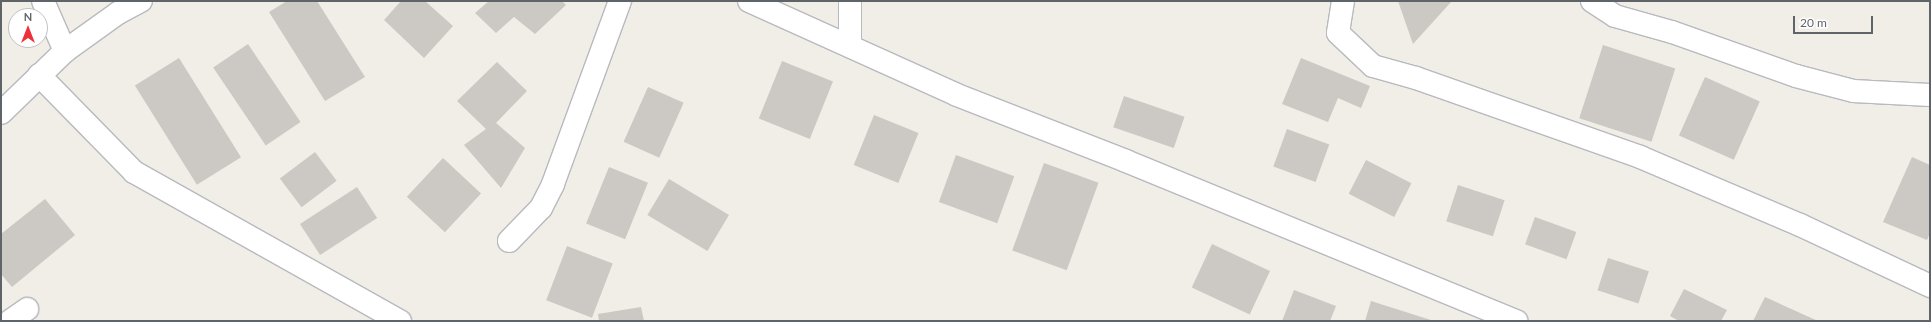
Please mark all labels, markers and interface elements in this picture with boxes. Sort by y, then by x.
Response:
north arrow [8,8,48,48]
scale bar [1795,8,1875,34]
text: N [24,10,32,23]
text: 20 m [1800,15,1827,30]

